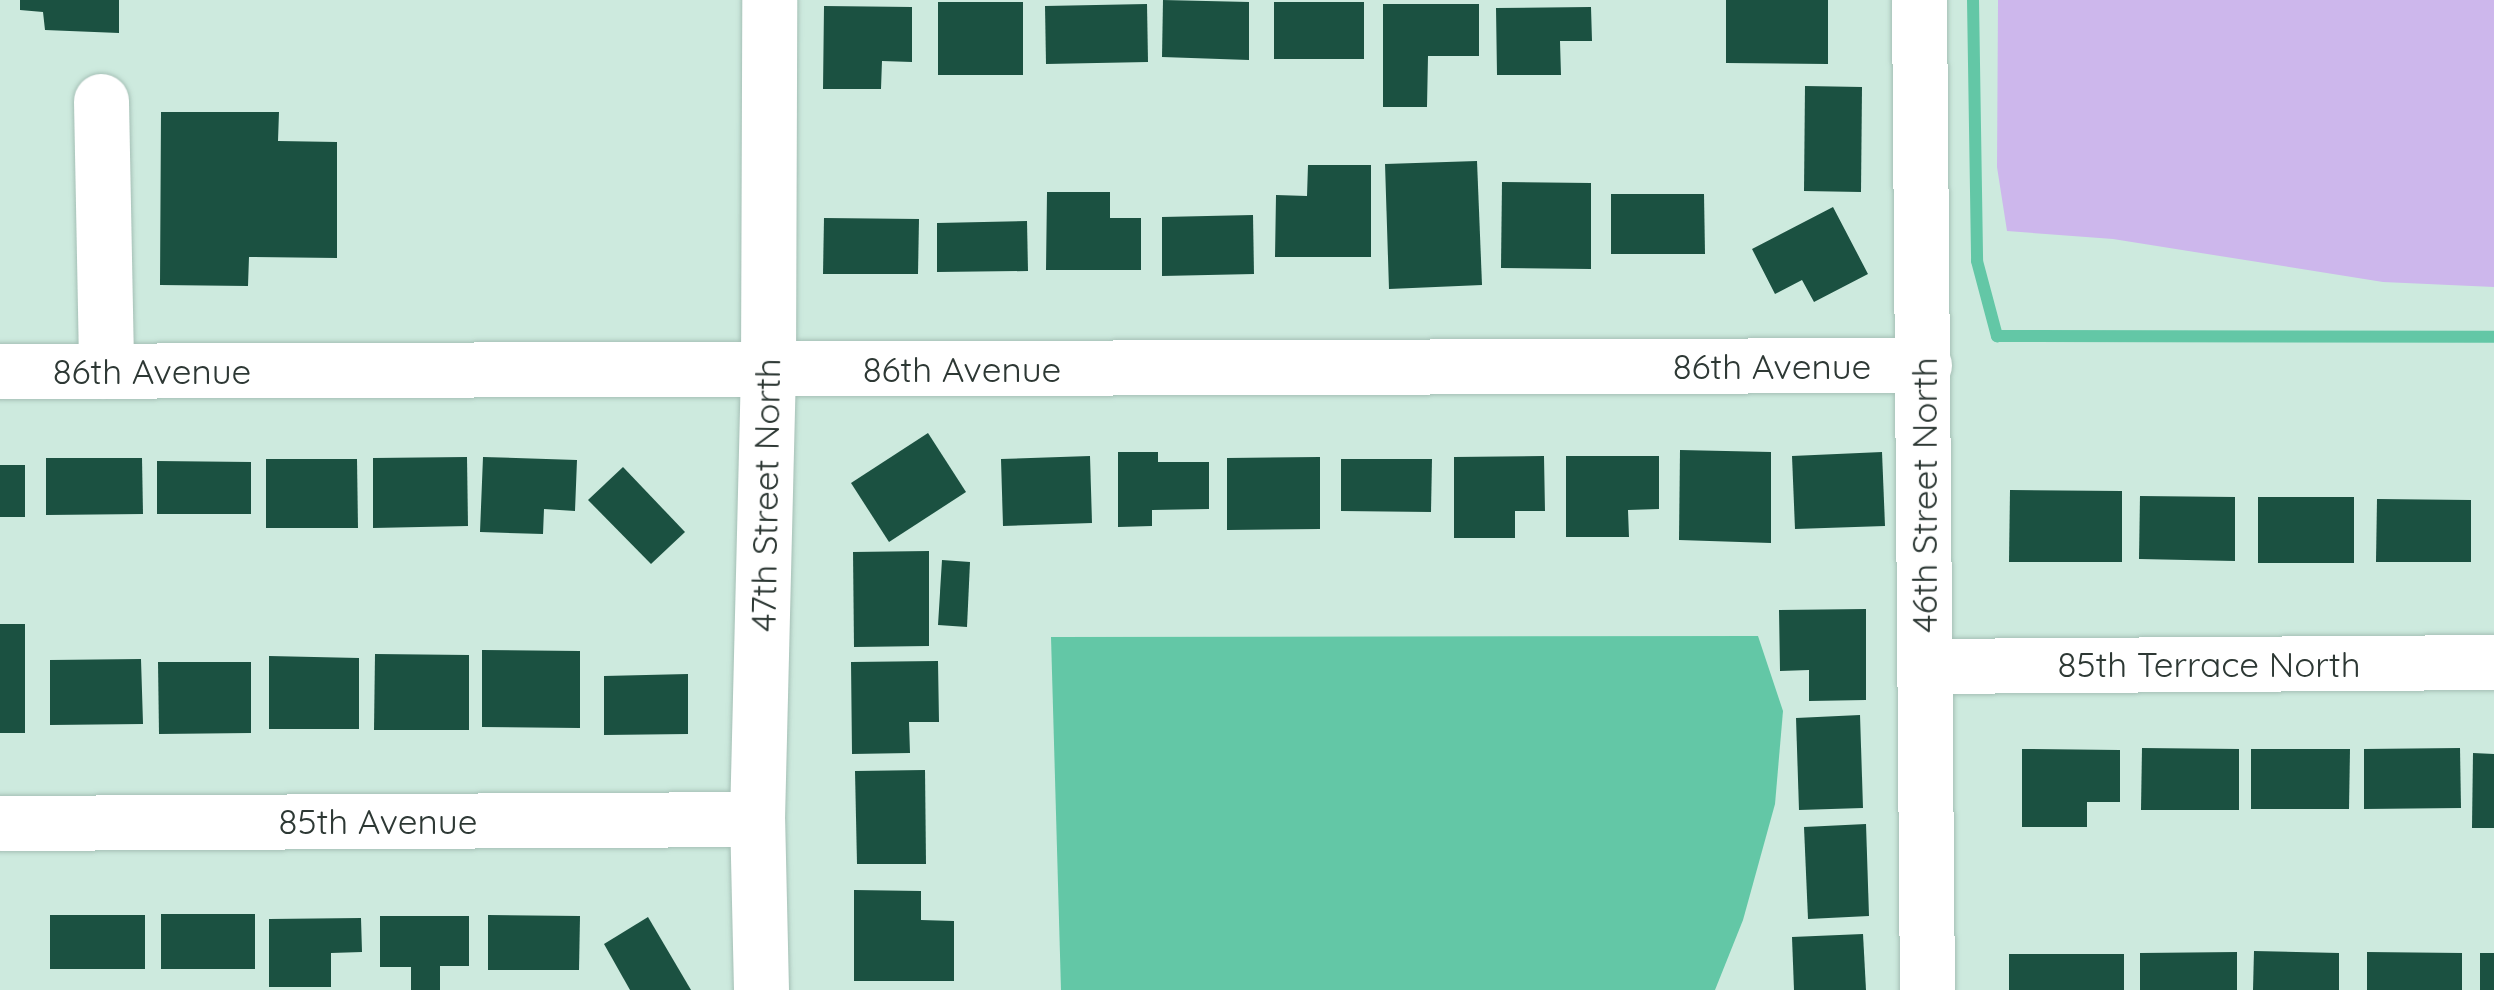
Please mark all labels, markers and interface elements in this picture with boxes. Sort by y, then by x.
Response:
street label: 86th Avenue [1673,345,1871,387]
street label: 86th Avenue [863,348,1061,390]
street label: 86th Avenue [53,350,251,392]
street label: 46th Street North [1903,357,1945,633]
street label: 47th Street North [742,358,788,632]
street label: 85th Terrace North [2057,643,2361,685]
street label: 85th Avenue [279,800,477,842]

